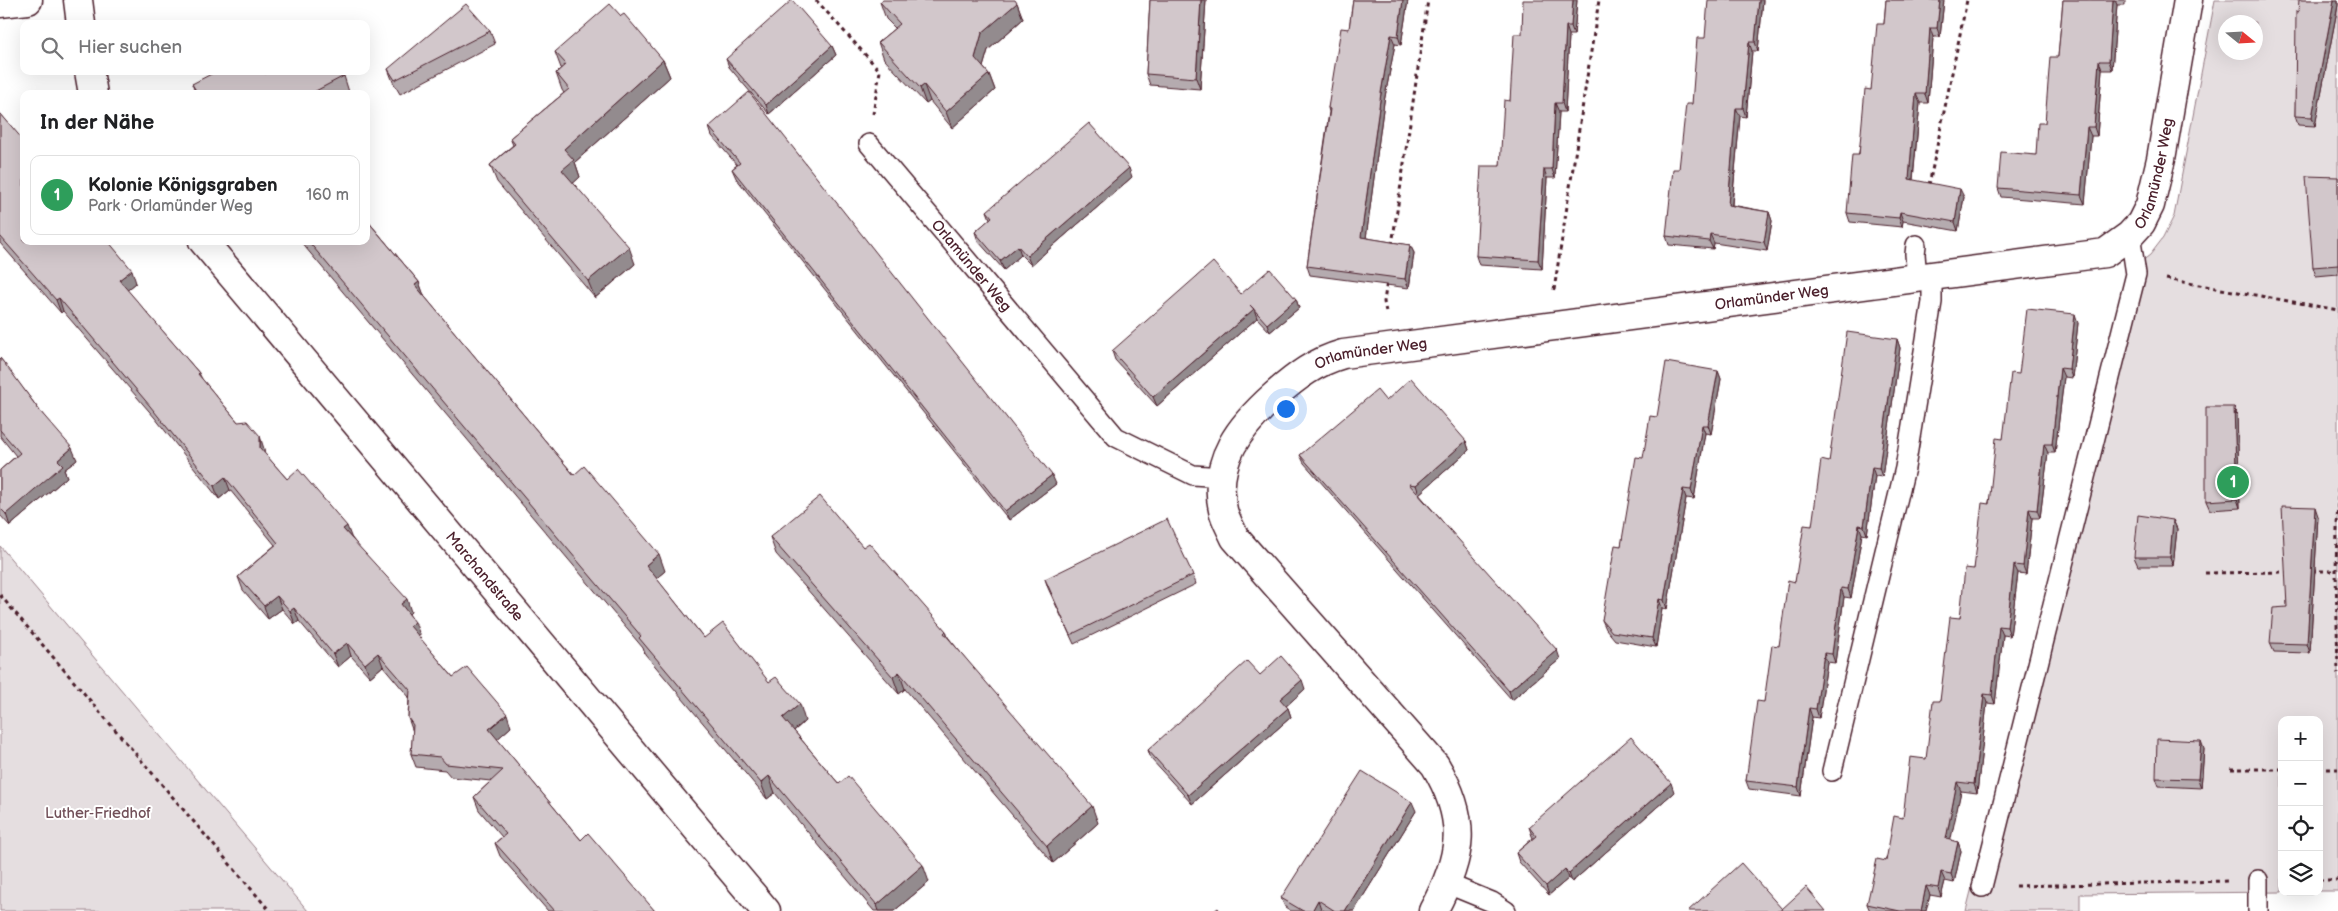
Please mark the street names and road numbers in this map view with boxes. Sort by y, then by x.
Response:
street label: Orlamünder Weg [2130,116,2177,234]
street label: Orlamünder Weg [927,216,1016,316]
street label: Orlamünder Weg [1714,280,1830,314]
street label: Orlamünder Weg [1311,333,1428,374]
street label: Marchandstraße [442,528,528,625]

